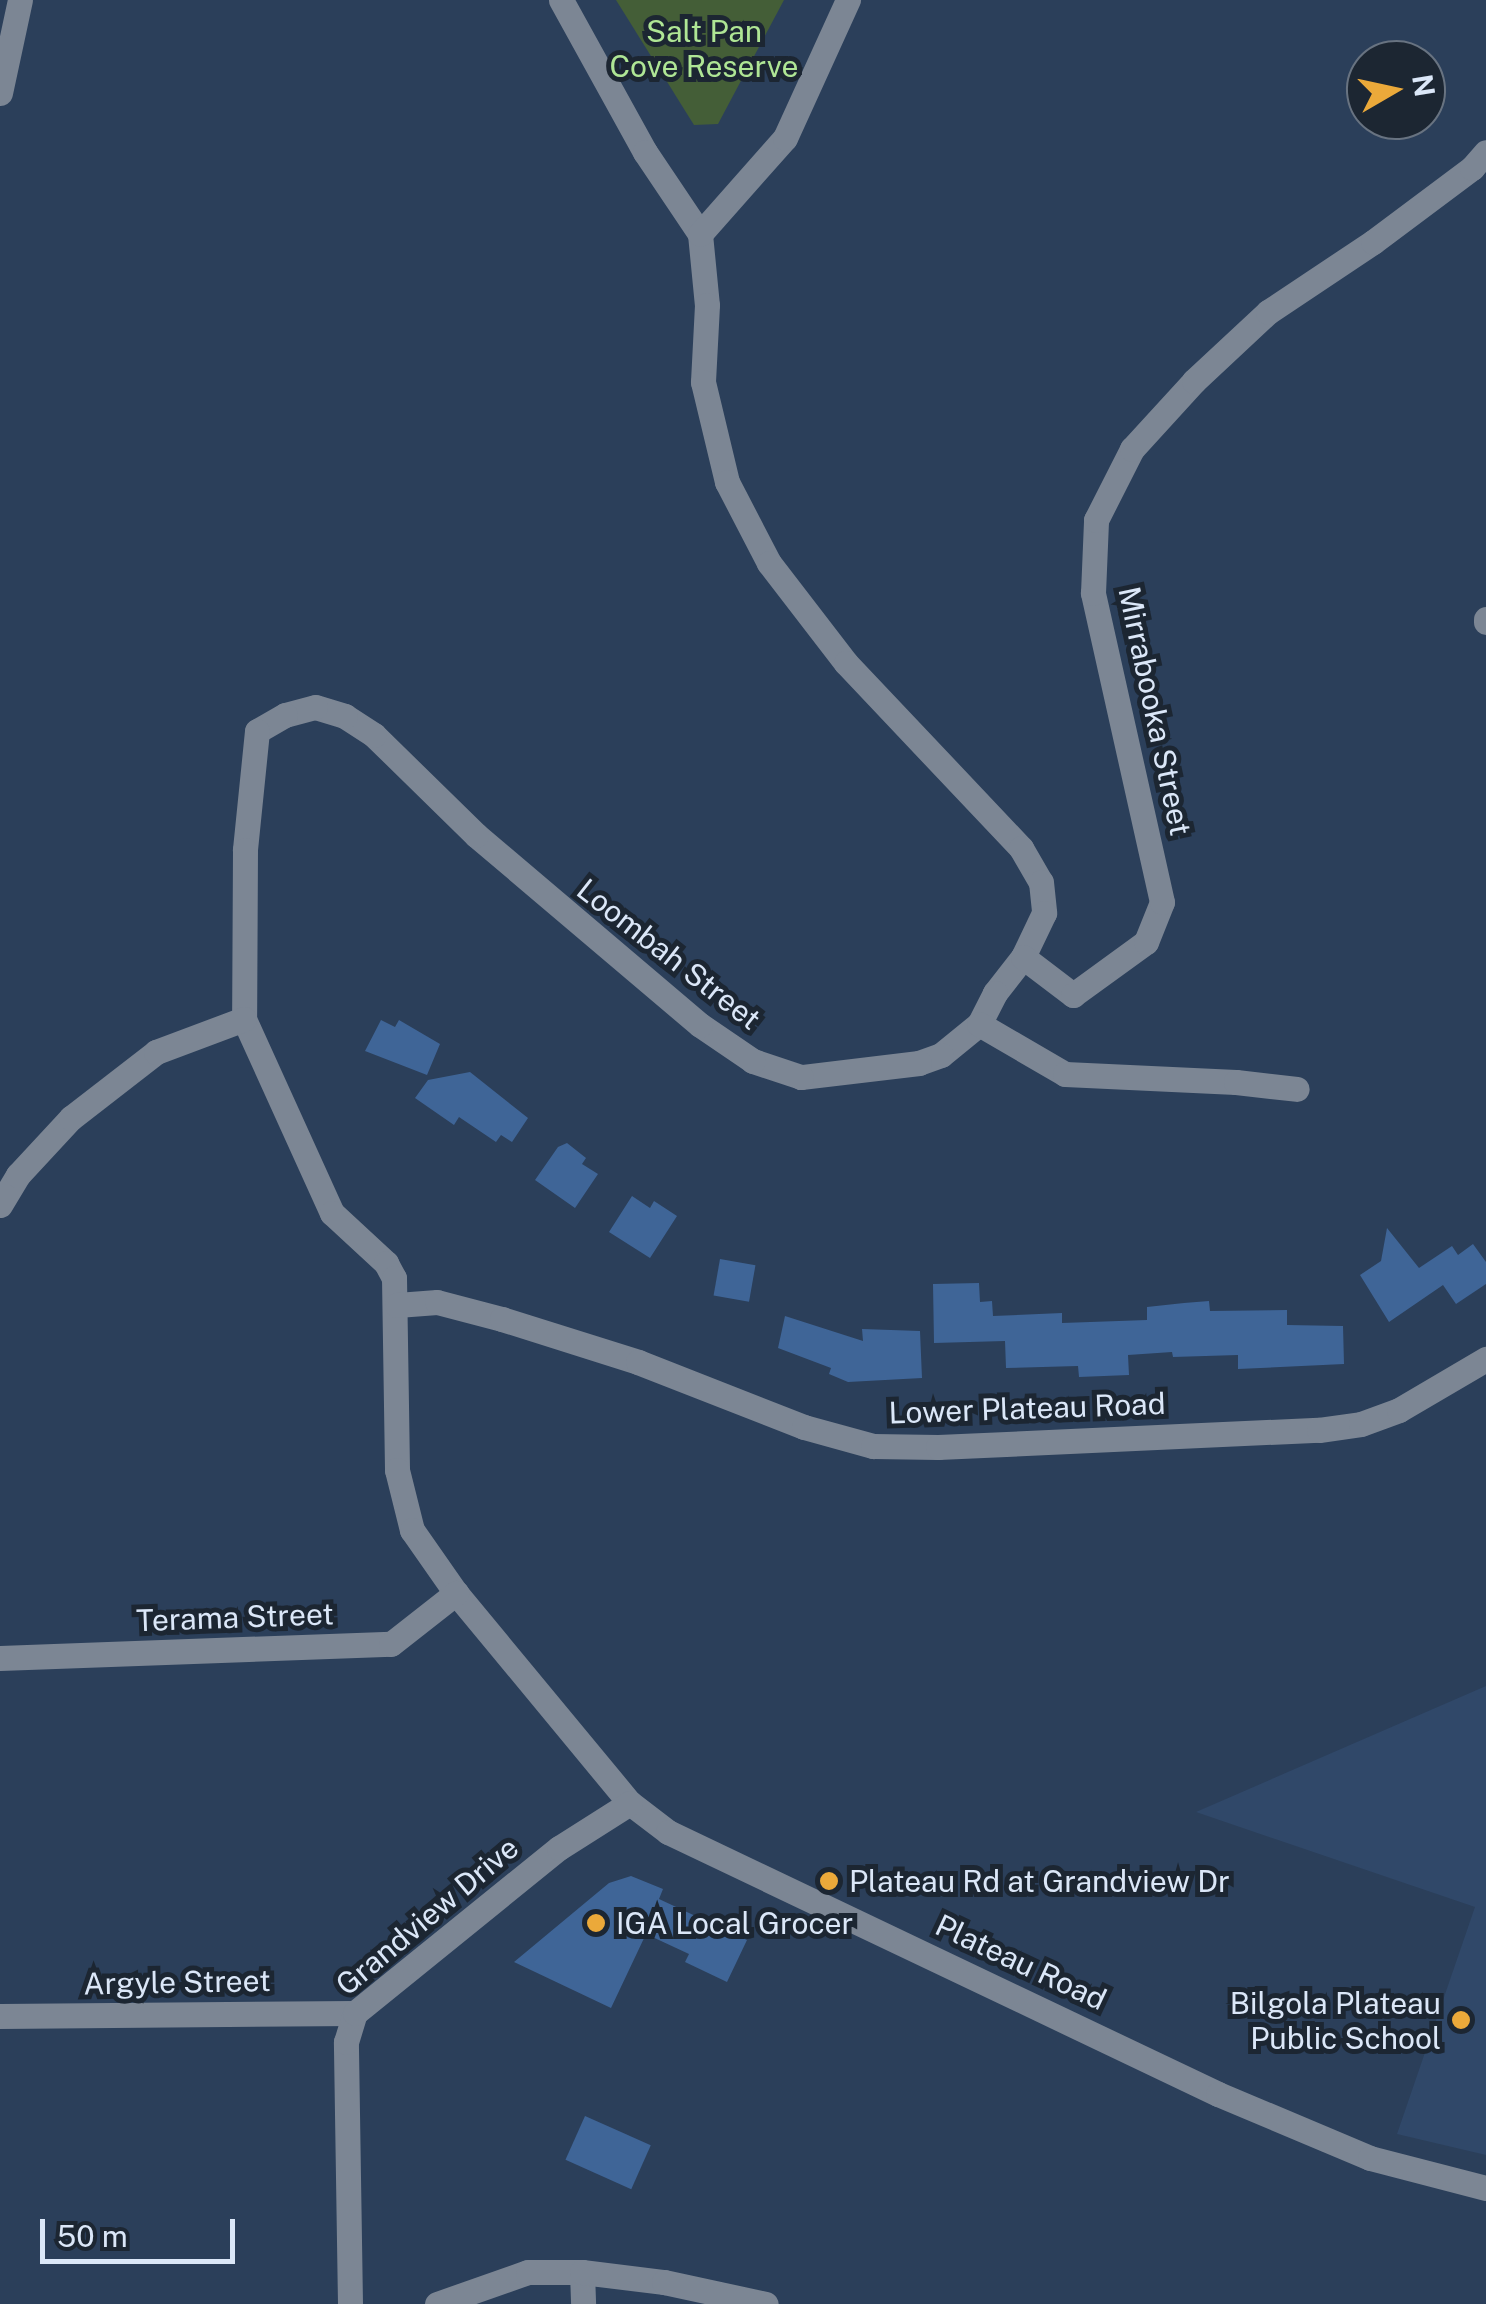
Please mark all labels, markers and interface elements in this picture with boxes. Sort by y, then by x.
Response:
park label: Salt Pan Cove Reserve [609,13,799,84]
north arrow [1346,40,1446,140]
text: N [1406,72,1442,99]
street label: Mirrabooka Street [1111,583,1199,839]
street label: Loombah Street [570,871,768,1037]
street label: Lower Plateau Road [888,1385,1166,1431]
street label: Terama Street [135,1596,335,1638]
street label: Grandview Drive [329,1829,525,2003]
place label: Plateau Rd at Grandview Dr [849,1863,1230,1899]
marker: Plateau Rd at Grandview Dr [818,1870,840,1892]
place label: IGA Local Grocer [616,1905,853,1941]
street label: Plateau Road [930,1907,1112,2017]
marker: IGA Local Grocer [585,1912,607,1934]
street label: Argyle Street [83,1962,271,2002]
place label: Bilgola Plateau Public School [1230,1985,1441,2056]
marker: Bilgola Plateau Public School [1450,2009,1472,2031]
scale bar [45,2199,240,2261]
text: 50 m [57,2218,128,2254]

